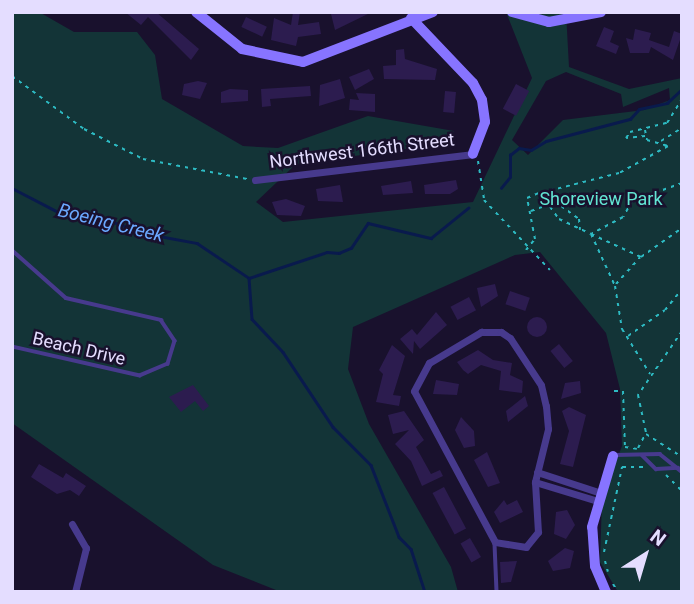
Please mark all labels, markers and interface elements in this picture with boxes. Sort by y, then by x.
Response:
street label: Northwest 166th Street [268,129,456,173]
park label: Shoreview Park [539,188,663,210]
water label: Boeing Creek [56,199,166,247]
street label: Beach Drive [30,328,128,370]
north arrow [610,520,680,590]
text: N [646,525,670,551]

